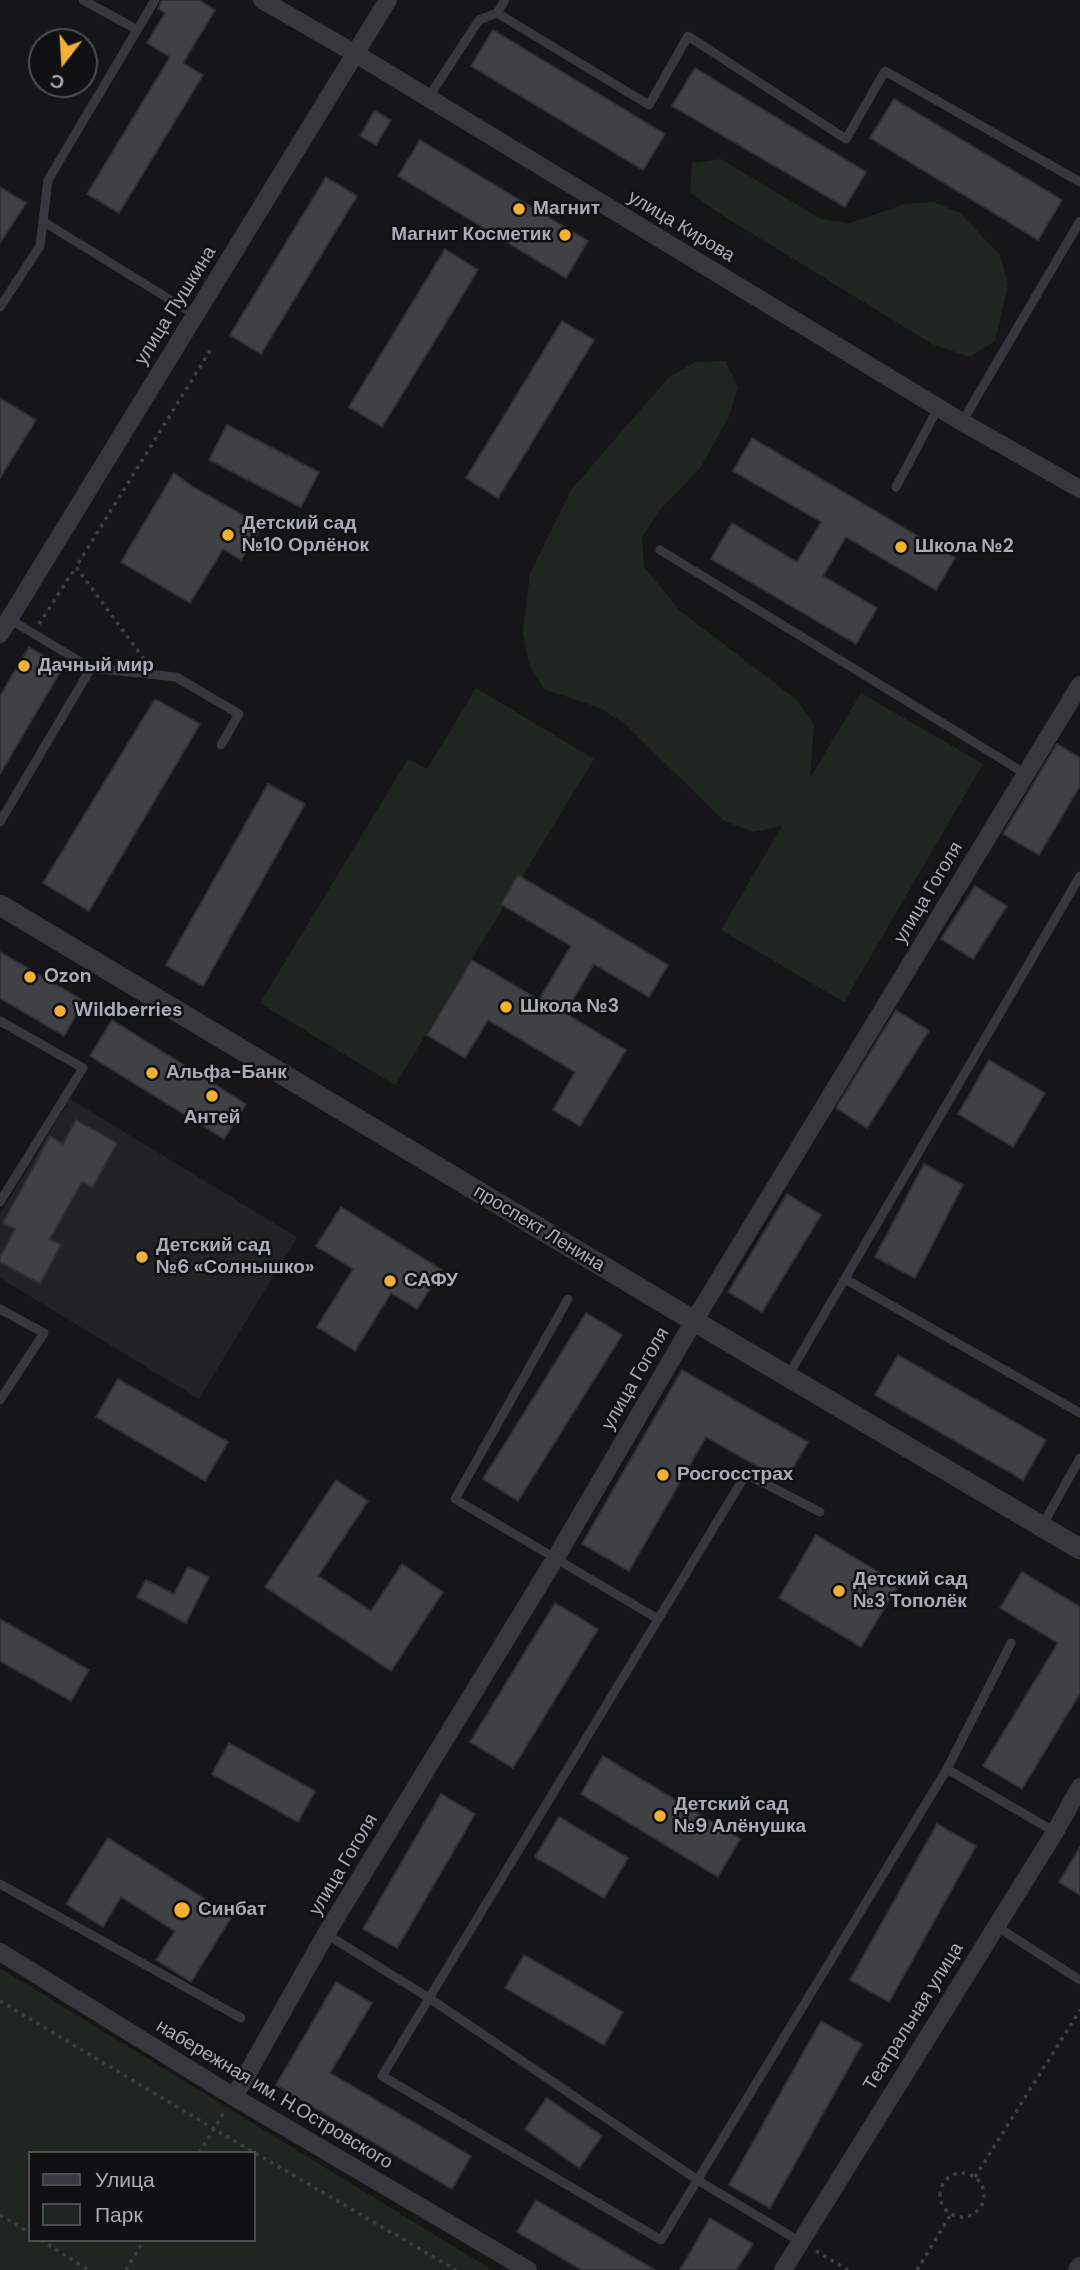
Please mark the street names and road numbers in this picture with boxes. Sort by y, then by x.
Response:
street label: улица Кирова [623,186,739,268]
street label: улица Пушкина [130,242,222,370]
street label: улица Гоголя [890,838,968,948]
street label: проспект Ленина [469,1181,609,1277]
street label: улица Гоголя [597,1324,675,1434]
street label: улица Гоголя [305,1810,383,1920]
street label: Театральная улица [859,1939,969,2095]
street label: набережная им. Н.Островского [152,2015,396,2175]

